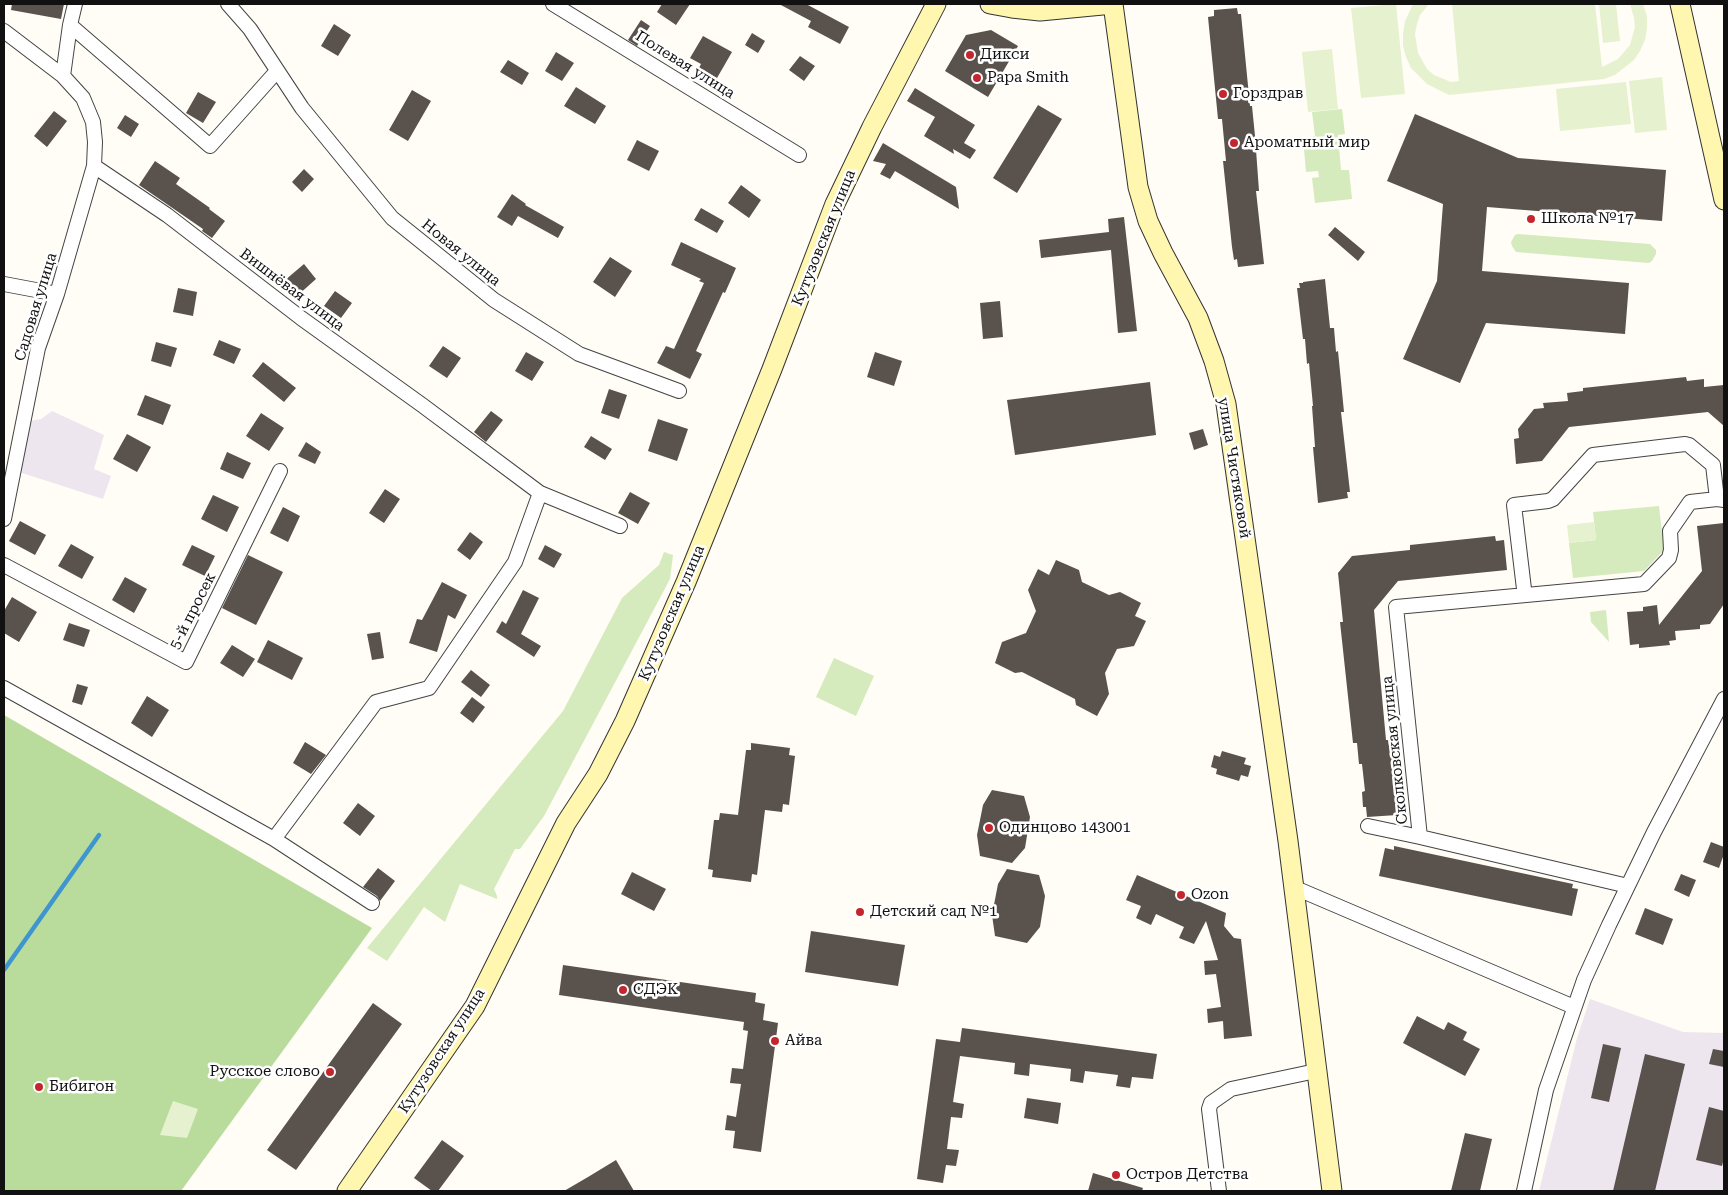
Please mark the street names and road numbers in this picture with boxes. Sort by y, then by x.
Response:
street label: Полевая улица [632,27,738,103]
street label: Кутузовская улица [788,167,860,309]
street label: Новая улица [418,216,504,290]
street label: Вишнёвая улица [236,245,348,335]
street label: Садовая улица [11,251,61,363]
street label: улица Чистяковой [1214,396,1254,540]
street label: Кутузовская улица [635,543,709,683]
street label: 5-й просек [166,570,220,652]
street label: Сколковская улица [1378,675,1412,825]
street label: Кутузовская улица [395,985,489,1117]

